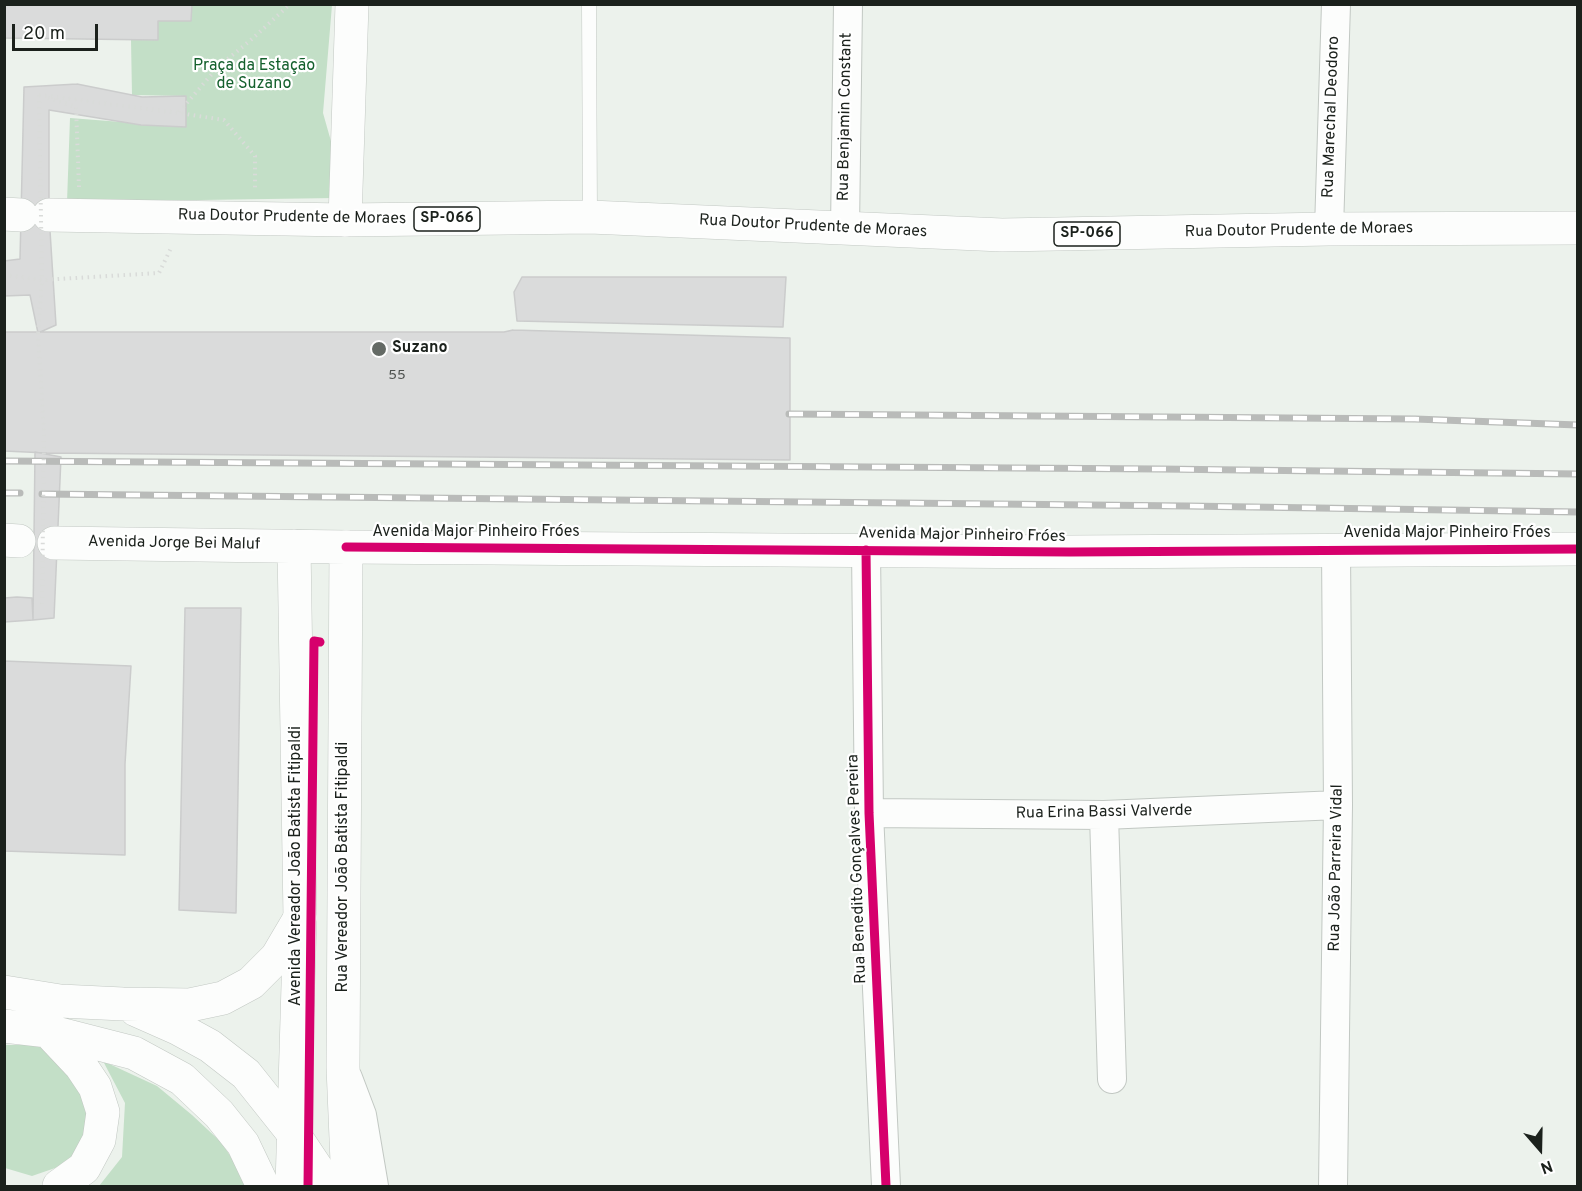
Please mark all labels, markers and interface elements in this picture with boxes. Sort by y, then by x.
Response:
scale bar [15,12,100,50]
text: 20 m [23,23,65,46]
street label: Rua Benjamin Constant [835,33,857,201]
street label: Rua Marechal Deodoro [1320,36,1344,198]
park label: Praça da Estação de Suzano [193,57,315,95]
street label: Rua Doutor Prudente de Moraes [178,206,406,230]
road number: SP-066 [414,207,480,231]
street label: Rua Doutor Prudente de Moraes [698,211,928,243]
street label: Rua Doutor Prudente de Moraes [1185,219,1413,243]
road number: SP-066 [1054,222,1120,246]
place label: Suzano [392,339,448,359]
marker: Suzano [370,340,388,358]
house number: 55 [388,368,406,384]
street label: Avenida Major Pinheiro Fróes [372,523,580,543]
street label: Avenida Major Pinheiro Fróes [1343,524,1551,544]
street label: Avenida Major Pinheiro Fróes [858,525,1066,547]
street label: Avenida Jorge Bei Maluf [88,533,260,555]
street label: Avenida Vereador João Batista Fitipaldi [287,726,307,1006]
street label: Rua Vereador João Batista Fitipaldi [334,742,354,992]
street label: Rua Benedito Gonçalves Pereira [844,754,872,984]
street label: Rua João Parreira Vidal [1326,784,1348,952]
street label: Rua Erina Bassi Valverde [1015,802,1193,824]
north arrow [1510,1119,1570,1179]
text: N [1537,1155,1555,1177]

